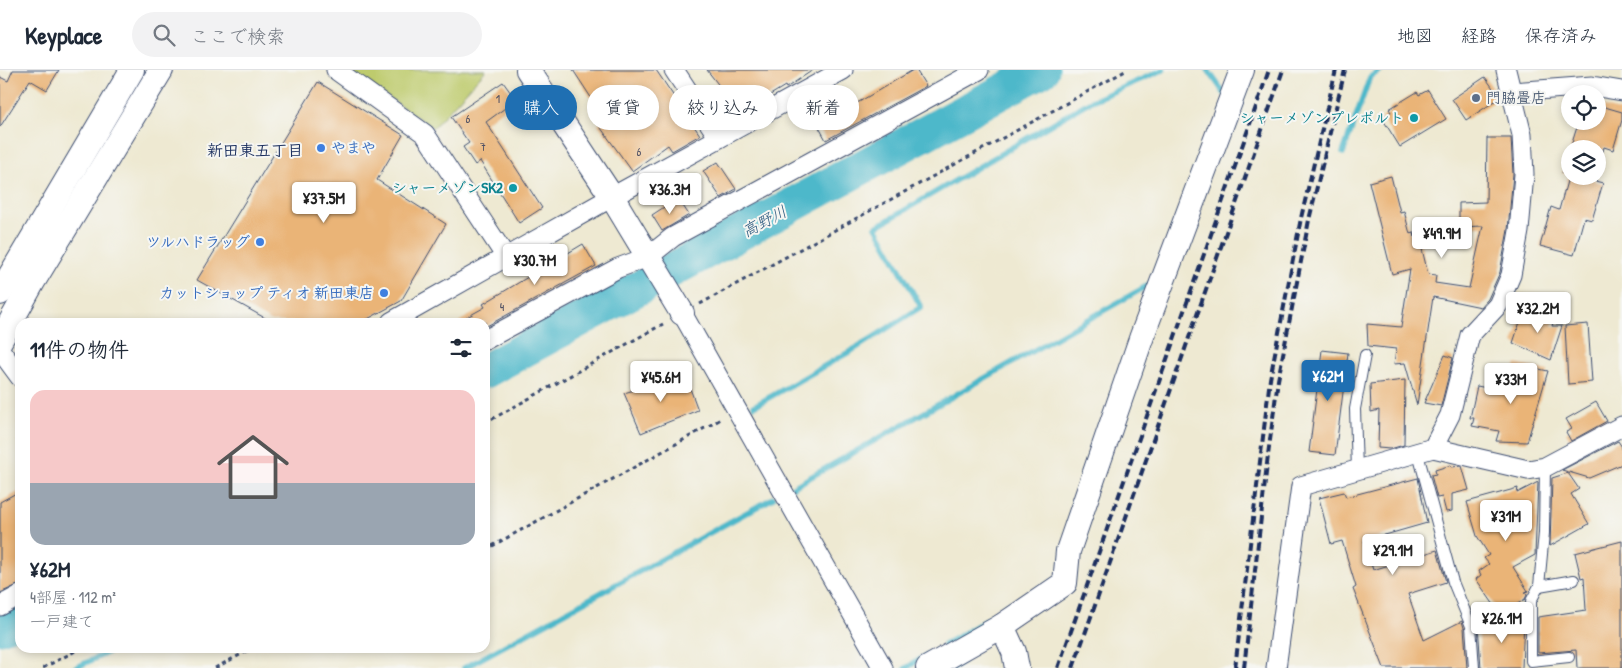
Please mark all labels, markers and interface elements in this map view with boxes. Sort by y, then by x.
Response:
search box [132,12,482,57]
text: Keyplace [25,19,102,51]
icon: search [150,21,178,49]
text: ここで検索 [190,23,285,49]
text: 地図 [1397,23,1433,48]
text: 経路 [1461,23,1497,48]
text: 保存済み [1525,23,1597,48]
chip: 購入 [505,85,577,130]
chip: 賃貸 [587,85,659,130]
chip: 絞り込み [669,85,777,130]
chip: 新着 [787,85,859,130]
map controls [1561,85,1606,185]
button: locate [1561,85,1606,130]
place label: 門脇畳店 [1486,87,1546,108]
house number: 1 [496,90,500,107]
marker: 門脇畳店 [1470,92,1482,104]
place label: シャーメゾンプレポルト [1240,107,1404,128]
house number: 6 [466,110,471,127]
marker: シャーメゾンプレポルト [1408,112,1420,124]
place label: やまや [331,137,376,158]
house number: 7 [480,138,486,155]
district label: 新田東五丁目 [207,139,303,161]
button: layers [1561,140,1606,185]
marker: やまや [315,142,327,154]
house number: 6 [637,143,642,160]
pin: ¥36.3M [629,172,711,215]
place label: シャーメゾンSK2 [392,177,504,198]
text: ¥36.3M [649,178,691,200]
pin: ¥37.5M [283,182,365,224]
marker: シャーメゾンSK2 [507,182,519,194]
text: ¥37.5M [303,187,345,209]
water label: 高野川 [738,200,790,242]
pin: ¥49.9M [1401,216,1483,259]
text: ¥49.9M [1423,222,1461,244]
place label: ツルハドラッグ [146,231,250,252]
marker: ツルハドラッグ [254,236,266,248]
pin: ¥30.7M [494,244,576,286]
text: ¥30.7M [514,249,556,271]
place label: カットショップ ティオ 新田東店 [159,282,374,303]
marker: カットショップ ティオ 新田東店 [378,287,390,299]
pin: ¥32.2M [1497,292,1579,334]
text: ¥32.2M [1517,297,1559,319]
house number: 4 [500,298,505,315]
icon: filters [447,334,475,362]
text: 11件の物件 [30,335,129,364]
pin: ¥45.6M [620,360,702,403]
pin: ¥62M [1298,360,1358,402]
pin: ¥33M [1481,362,1541,405]
text: ¥62M [1313,365,1343,387]
text: ¥45.6M [641,366,681,388]
text: ¥33M [1495,368,1527,390]
icon: home [208,422,298,512]
pin: ¥31M [1476,500,1536,542]
text: ¥31M [1491,505,1521,527]
pin: ¥29.1M [1352,534,1434,576]
text: ¥29.1M [1373,539,1413,561]
text: ¥62M [30,555,70,584]
text: 4部屋 · 112 m² [30,586,116,608]
pin: ¥26.1M [1461,602,1543,644]
text: ¥26.1M [1482,607,1522,629]
text: 一戸建て [30,610,94,632]

